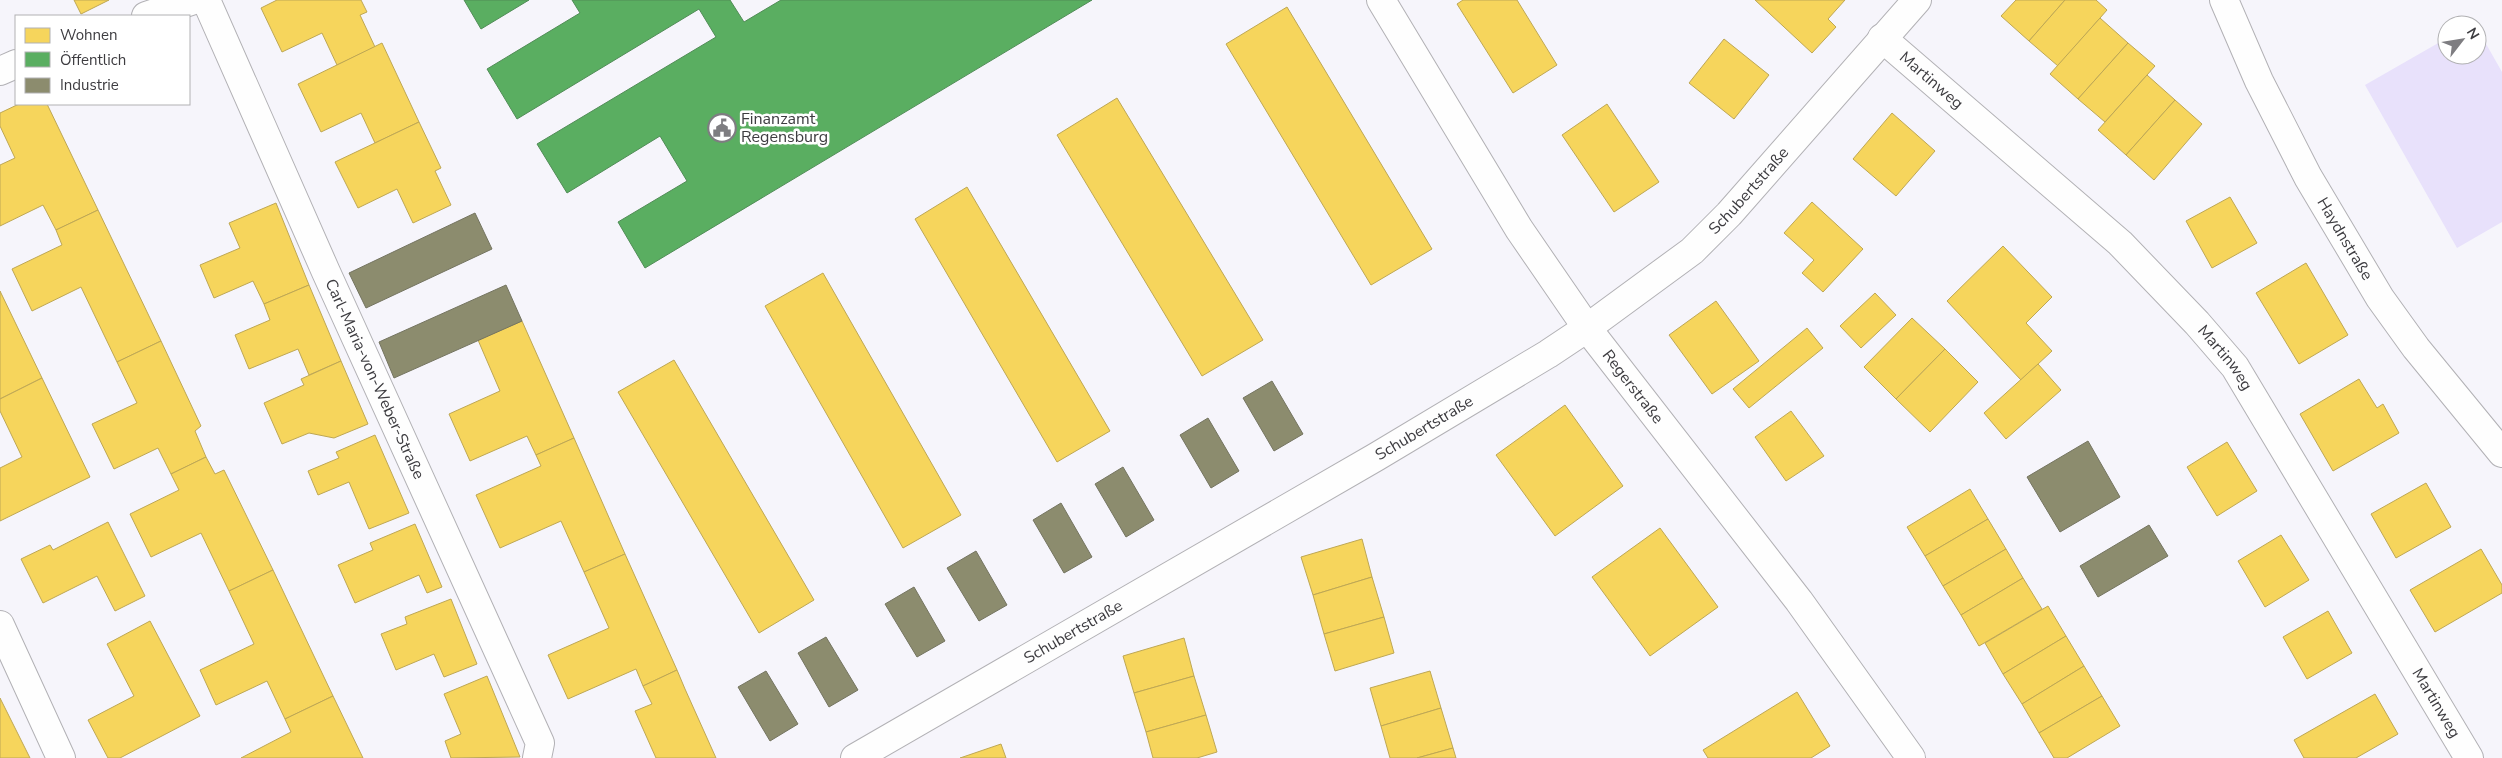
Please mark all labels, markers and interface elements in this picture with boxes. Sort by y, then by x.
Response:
legend [15,15,190,105]
north arrow [2437,15,2487,65]
text: N [2462,24,2484,43]
text: Wohnen [60,25,118,45]
street label: Martinweg [1895,47,1968,114]
text: Öffentlich [60,50,126,70]
text: Industrie [60,75,119,95]
place label: Finanzamt Regensburg [741,108,828,148]
public building icon: Finanzamt Regensburg [707,113,737,143]
street label: Schubertstraße [1704,142,1794,239]
street label: Haydnstraße [2312,193,2378,284]
street label: Carl-Maria-von-Weber-Straße [320,276,430,483]
street label: Martinweg [2193,320,2258,395]
street label: Regerstraße [1597,345,1668,428]
street label: Schubertstraße [1371,390,1477,466]
street label: Schubertstraße [1020,595,1127,669]
street label: Martinweg [2407,664,2466,742]

